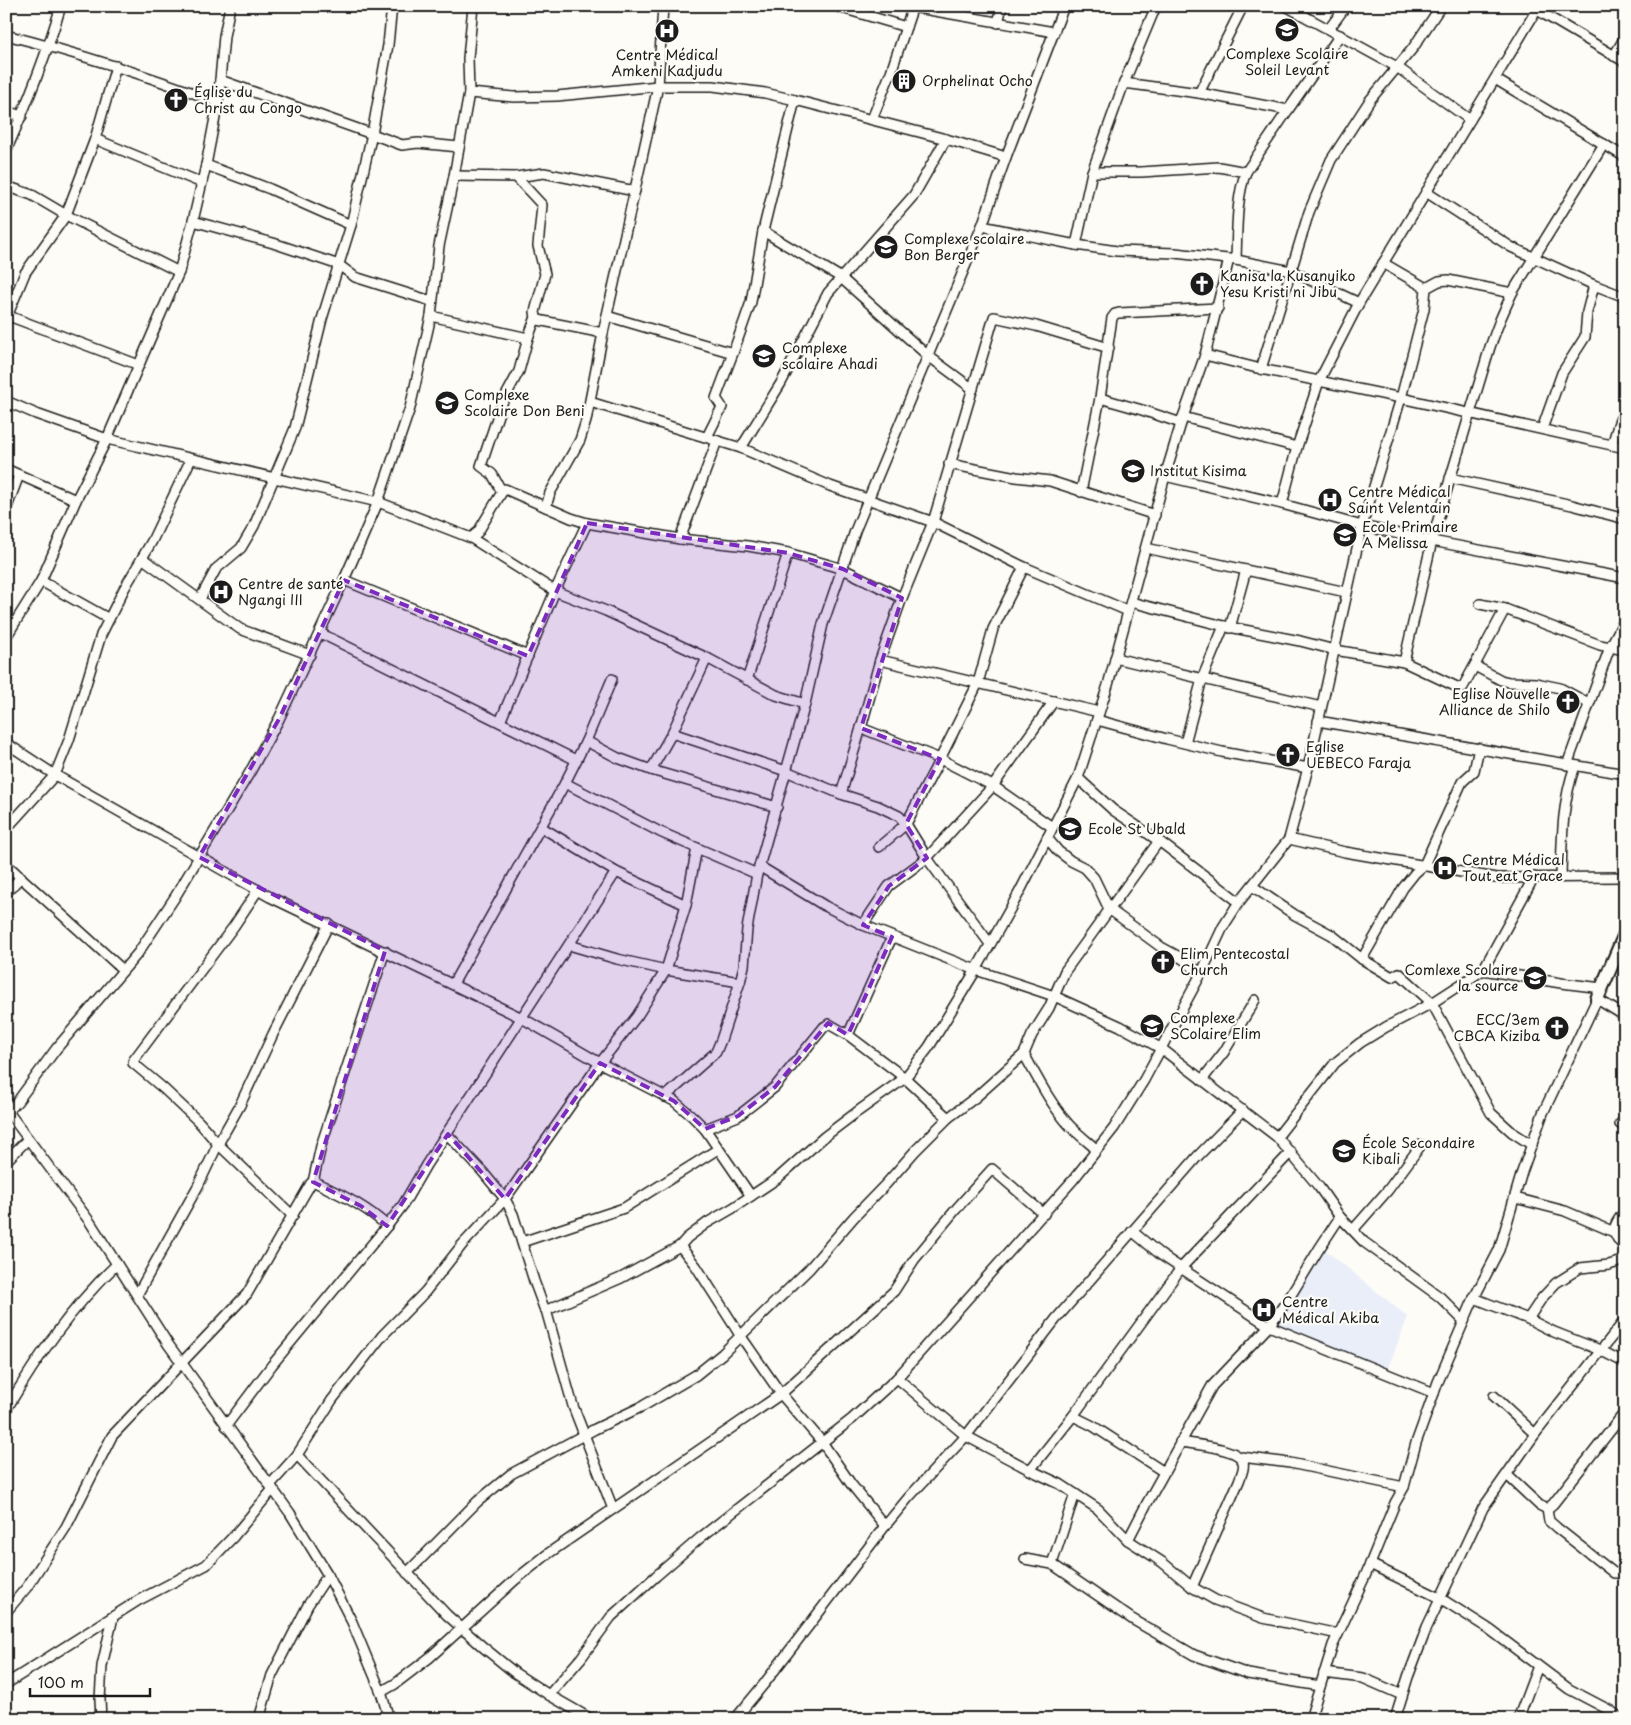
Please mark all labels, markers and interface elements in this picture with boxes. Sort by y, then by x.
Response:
school or university icon: Complexe Scolaire Soleil Levant [1274,17,1300,43]
hospital icon: Centre Médical Amkeni Kadjudu [654,18,680,44]
place label: Complexe Scolaire Soleil Levant [1226,43,1348,80]
place label: Centre Médical Amkeni Kadjudu [611,44,723,81]
building icon: Orphelinat Ocho [891,68,917,94]
place label: Orphelinat Ocho [922,70,1033,91]
place label: Église du Christ au Congo [194,81,302,118]
church icon: Église du Christ au Congo [163,87,189,113]
place label: Complexe scolaire Bon Berger [904,228,1024,265]
school or university icon: Complexe scolaire Bon Berger [873,234,899,260]
place label: Kanisa la Kusanyiko Yesu Kristi ni Jibu [1220,265,1355,302]
church icon: Kanisa la Kusanyiko Yesu Kristi ni Jibu [1189,271,1215,297]
place label: Complexe scolaire Ahadi [782,337,878,374]
school or university icon: Complexe scolaire Ahadi [751,343,777,369]
place label: Complexe Scolaire Don Beni [464,384,585,421]
school or university icon: Complexe Scolaire Don Beni [434,390,460,416]
school or university icon: Institut Kisima [1120,458,1146,484]
place label: Institut Kisima [1150,460,1247,481]
place label: Centre Médical Saint Velentain [1348,481,1451,518]
hospital icon: Centre Médical Saint Velentain [1317,487,1343,513]
place label: Ecole Primaire A Melissa [1362,516,1458,553]
school or university icon: Ecole Primaire A Melissa [1332,522,1358,548]
place label: Centre de santé Ngangi III [238,573,344,610]
hospital icon: Centre de santé Ngangi III [208,579,234,605]
place label: Eglise Nouvelle Alliance de Shilo [1439,683,1550,720]
church icon: Eglise Nouvelle Alliance de Shilo [1555,689,1581,715]
place label: Eglise UEBECO Faraja [1306,736,1412,773]
church icon: Eglise UEBECO Faraja [1275,742,1301,768]
school or university icon: Ecole St Ubald [1057,816,1083,842]
place label: Ecole St Ubald [1088,818,1186,839]
place label: Centre Médical Tout eat Grace [1462,849,1565,886]
hospital icon: Centre Médical Tout eat Grace [1432,855,1458,881]
place label: Elim Pentecostal Church [1180,943,1289,980]
church icon: Elim Pentecostal Church [1150,949,1176,975]
place label: Comlexe Scolaire la source [1404,959,1518,996]
school or university icon: Comlexe Scolaire la source [1522,965,1548,991]
place label: Complexe SColaire Elim [1170,1007,1261,1044]
place label: ECC/3em CBCA Kiziba [1453,1009,1540,1046]
school or university icon: Complexe SColaire Elim [1139,1013,1165,1039]
church icon: ECC/3em CBCA Kiziba [1544,1015,1570,1041]
place label: École Secondaire Kibali [1362,1132,1475,1169]
school or university icon: École Secondaire Kibali [1331,1138,1357,1164]
place label: Centre Médical Akiba [1282,1291,1379,1328]
hospital icon: Centre Médical Akiba [1251,1297,1277,1323]
scale bar [30,1665,150,1697]
text: 100 m [38,1670,84,1693]

